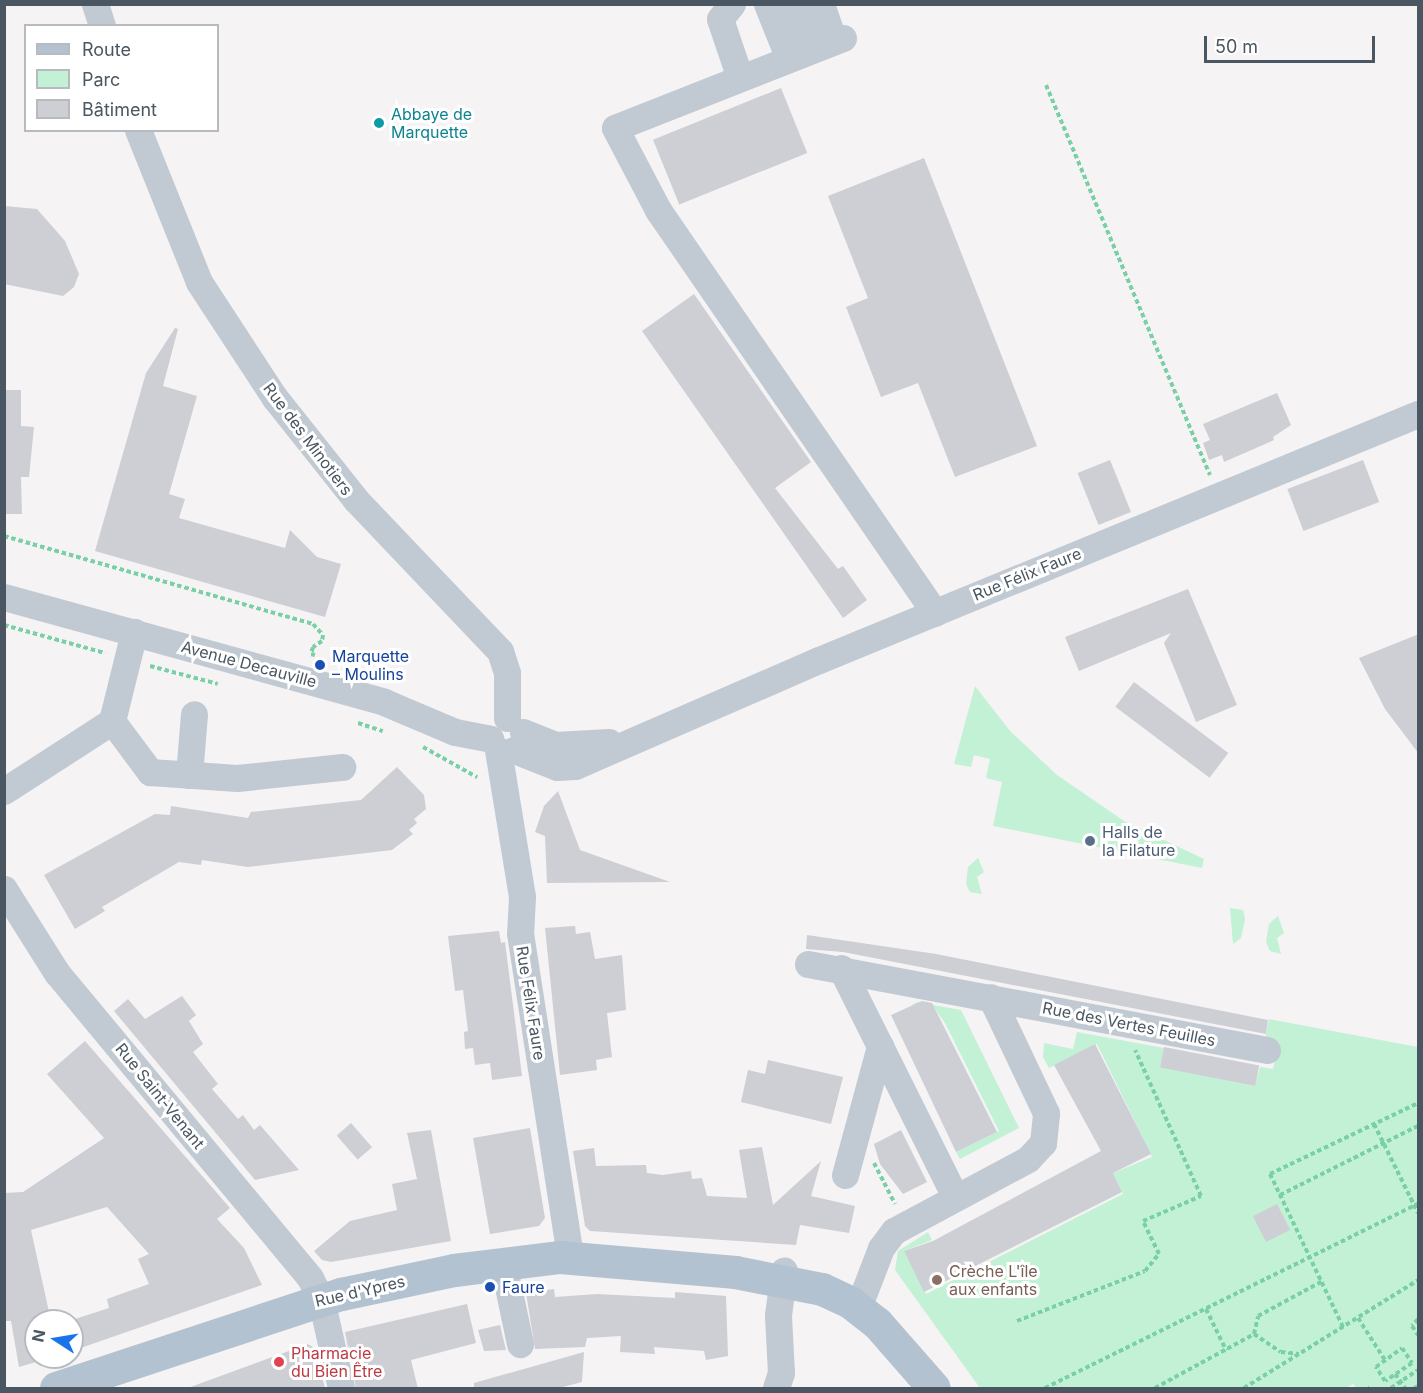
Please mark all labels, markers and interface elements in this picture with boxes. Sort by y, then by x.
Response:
legend [24,24,219,132]
scale bar [1207,24,1378,62]
text: 50 m [1215,36,1258,57]
text: Route [82,39,131,60]
text: Parc [82,69,120,90]
text: Bâtiment [82,99,157,120]
place label: Abbaye de Marquette [391,104,472,142]
marker: Abbaye de Marquette [372,116,386,130]
street label: Rue des Minotiers [259,379,357,499]
street label: Rue Félix Faure [970,544,1084,604]
street label: Avenue Decauville [179,637,319,691]
place label: Marquette – Moulins [332,646,409,684]
marker: Marquette – Moulins [313,658,327,672]
place label: Halls de la Filature [1102,822,1175,860]
marker: Halls de la Filature [1083,834,1097,848]
street label: Rue Félix Faure [512,945,550,1061]
street label: Rue des Vertes Feuilles [1041,998,1217,1050]
street label: Rue Saint-Venant [112,1039,208,1153]
place label: Crèche L'île aux enfants [949,1261,1038,1299]
street label: Rue d'Ypres [313,1271,407,1311]
marker: Crèche L'île aux enfants [930,1273,944,1287]
place label: Faure [502,1277,545,1297]
marker: Faure [483,1280,497,1294]
north arrow [24,1309,84,1369]
text: N [27,1328,49,1344]
place label: Pharmacie du Bien Être [291,1343,382,1381]
marker: Pharmacie du Bien Être [272,1355,286,1369]

